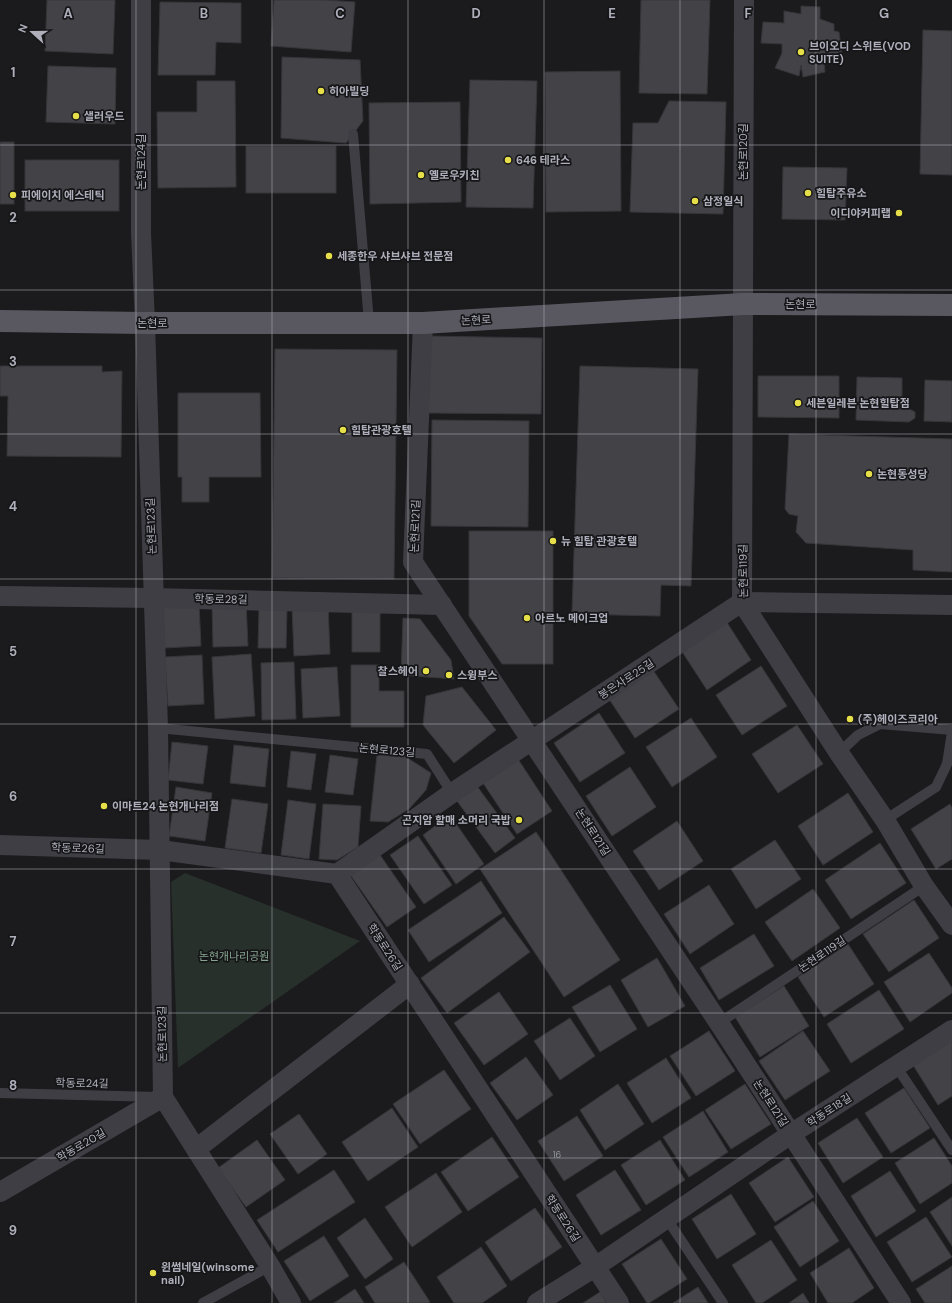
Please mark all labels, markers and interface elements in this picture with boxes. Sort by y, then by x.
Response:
text: A [63,5,73,22]
text: B [200,5,208,22]
text: C [335,5,345,22]
text: D [471,5,481,22]
text: E [608,5,616,22]
text: F [744,5,752,22]
text: G [879,5,889,22]
north arrow [12,12,52,52]
text: N [15,22,31,35]
place label: 브이오디 스위트(VOD SUITE) [809,39,911,66]
marker: 브이오디 스위트(VOD SUITE) [796,47,806,57]
text: 1 [11,64,15,81]
place label: 히아빌딩 [329,84,369,98]
marker: 히아빌딩 [316,86,326,96]
place label: 샐러우드 [84,109,124,123]
marker: 샐러우드 [71,111,81,121]
street label: 논현로120길 [736,123,750,181]
street label: 논현로124길 [134,134,148,190]
place label: 646 테라스 [516,153,570,167]
marker: 646 테라스 [503,155,513,165]
place label: 옐로우키친 [429,168,480,182]
marker: 옐로우키친 [416,170,426,180]
place label: 힐탑주유소 [816,186,867,200]
place label: 피에이치 에스테틱 [21,188,105,202]
marker: 힐탑주유소 [803,188,813,198]
marker: 피에이치 에스테틱 [8,190,18,200]
place label: 삼정일식 [703,194,743,208]
marker: 삼정일식 [690,196,700,206]
place label: 이디야커피랩 [830,206,891,220]
marker: 이디야커피랩 [894,208,904,218]
text: 2 [9,209,17,226]
place label: 세종한우 샤브샤브 전문점 [337,249,454,263]
marker: 세종한우 샤브샤브 전문점 [324,251,334,261]
street label: 논현로 [785,297,815,311]
street label: 논현로 [460,312,492,328]
street label: 논현로 [137,316,167,330]
text: 3 [9,353,17,370]
place label: 세븐일레븐 논현힐탑점 [806,396,910,410]
marker: 세븐일레븐 논현힐탑점 [793,398,803,408]
place label: 힐탑관광호텔 [351,423,412,437]
marker: 힐탑관광호텔 [338,425,348,435]
place label: 논현동성당 [877,467,928,481]
marker: 논현동성당 [864,469,874,479]
street label: 논현로123길 [143,497,159,555]
text: 4 [9,498,17,515]
street label: 논현로121길 [407,499,423,553]
place label: 뉴 힐탑 관광호텔 [561,534,637,548]
marker: 뉴 힐탑 관광호텔 [548,536,558,546]
street label: 논현로119길 [736,544,750,598]
street label: 학동로28길 [194,592,248,606]
place label: 아르노 메이크업 [535,611,608,625]
marker: 아르노 메이크업 [522,613,532,623]
text: 5 [9,643,17,660]
street label: 봉은사로25길 [595,656,657,702]
place label: 찰스헤어 [378,664,418,678]
marker: 찰스헤어 [421,666,431,676]
place label: 스윙부스 [457,668,497,682]
marker: 스윙부스 [444,670,454,680]
place label: (주)헤이즈코리아 [858,712,938,726]
marker: (주)헤이즈코리아 [845,714,855,724]
street label: 논현로123길 [358,741,416,759]
text: 6 [9,788,17,805]
place label: 이마트24 논현개나리점 [112,799,219,813]
marker: 이마트24 논현개나리점 [99,801,109,811]
street label: 논현로121길 [573,806,613,858]
place label: 곤지암 할매 소머리 국밥 [402,813,511,827]
marker: 곤지암 할매 소머리 국밥 [514,815,524,825]
street label: 학동로26길 [51,840,105,856]
street label: 학동로26길 [364,921,406,973]
text: 7 [10,933,17,950]
street label: 논현로119길 [796,933,848,975]
park label: 논현개나리공원 [199,949,269,963]
street label: 논현로123길 [155,1006,169,1062]
street label: 학동로24길 [55,1076,109,1090]
text: 8 [9,1077,17,1094]
street label: 논현로121길 [751,1077,791,1129]
street label: 학동로18길 [804,1090,854,1130]
street label: 학동로20길 [54,1125,108,1165]
house number: 16 [553,1149,562,1161]
street label: 학동로26길 [542,1192,584,1244]
text: 9 [9,1222,17,1239]
place label: 윈썸네일(winsome nail) [161,1260,255,1287]
marker: 윈썸네일(winsome nail) [148,1268,158,1278]

